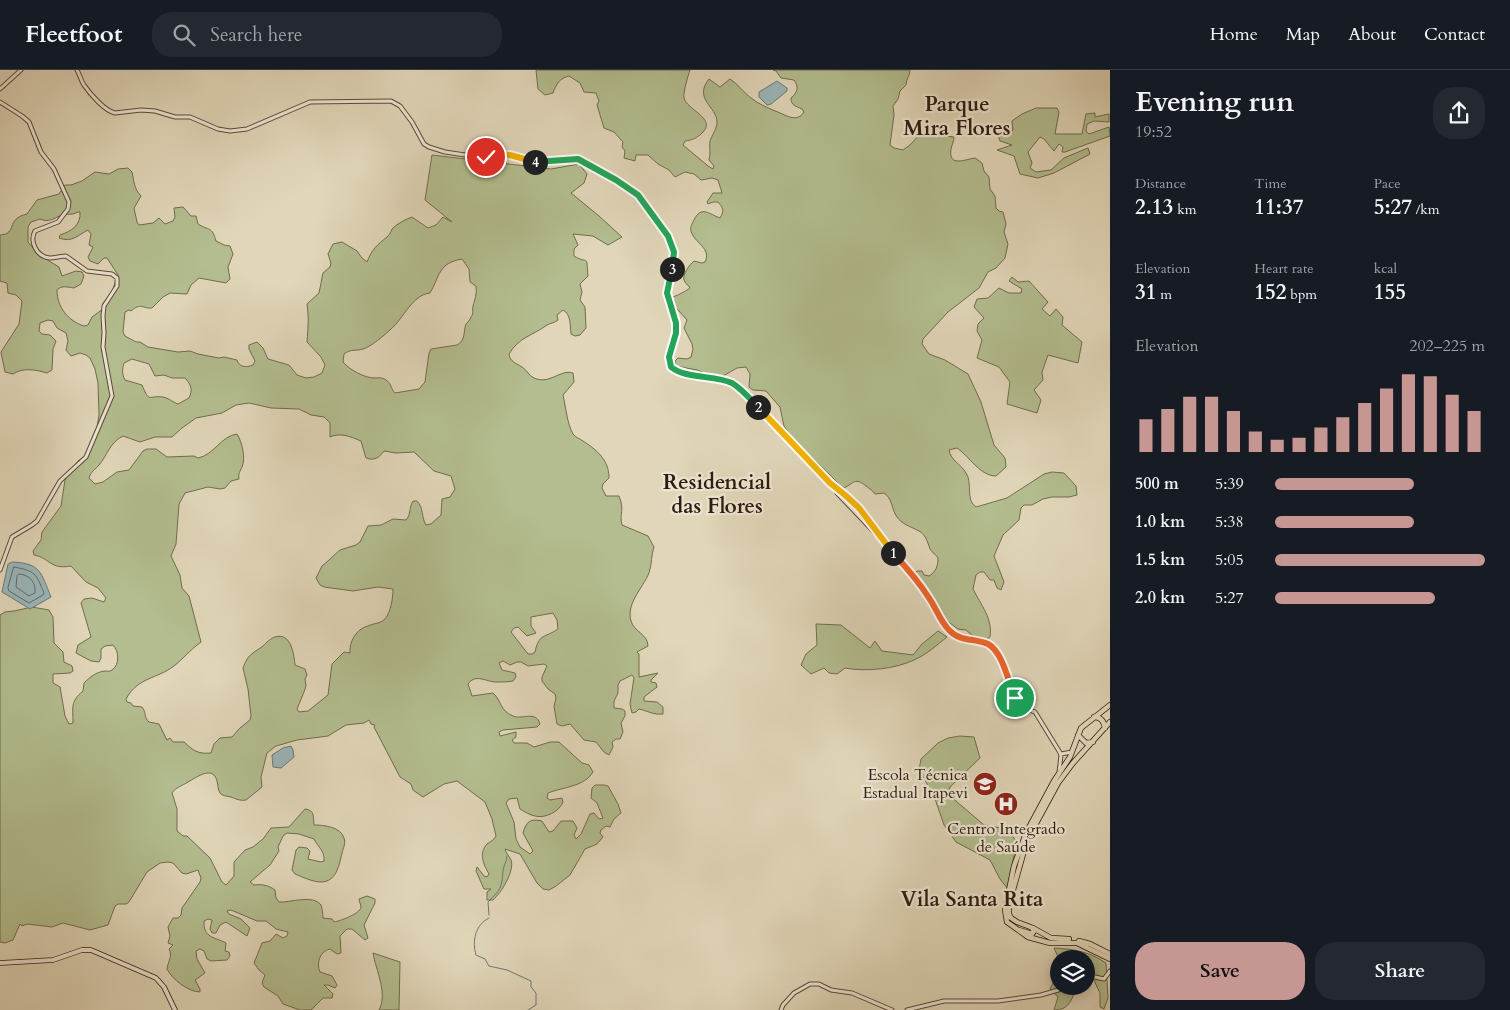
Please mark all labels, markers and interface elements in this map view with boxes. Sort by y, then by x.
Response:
search box [152,12,502,57]
text: Fleetfoot [25,18,122,51]
icon: search [170,21,198,49]
text: Search here [210,22,302,48]
text: Home [1210,22,1258,47]
text: Map [1286,22,1320,47]
text: About [1348,22,1396,47]
text: Contact [1424,22,1485,47]
text: Evening run [1135,83,1294,121]
button: share [1433,87,1485,139]
district label: Parque Mira Flores [903,90,1011,143]
text: 19:52 [1135,121,1172,143]
pin [465,136,507,178]
icon: check [472,143,500,171]
pin: 4 [522,150,548,174]
text: 4 [532,153,539,172]
text: Distance [1135,174,1186,193]
text: Time [1254,174,1287,193]
text: Pace [1374,174,1401,193]
text: 2.13 [1135,193,1173,222]
text: 11:37 [1254,193,1303,222]
text: 5:27 [1374,193,1412,222]
text: km [1173,200,1196,219]
text: /km [1412,200,1440,219]
pin: 3 [660,256,684,282]
text: Elevation [1135,259,1191,278]
text: Heart rate [1254,259,1314,278]
text: kcal [1374,259,1397,278]
text: 3 [669,260,676,279]
text: 31 [1135,278,1157,307]
text: 152 [1254,278,1287,307]
text: 155 [1374,278,1406,307]
text: m [1157,285,1172,304]
text: bpm [1287,285,1317,304]
text: Elevation [1135,335,1199,357]
text: 202–225 m [1409,335,1485,357]
pin: 2 [746,394,770,420]
text: 2 [755,398,762,417]
district label: Residencial das Flores [663,468,771,521]
text: 500 m [1135,473,1179,495]
text: 5:39 [1215,473,1244,495]
text: 1.0 km [1135,511,1185,533]
text: 5:38 [1215,511,1244,533]
pin: 1 [880,540,906,566]
text: 1 [890,544,897,563]
text: 1.5 km [1135,549,1185,571]
text: 5:05 [1215,549,1244,571]
text: 2.0 km [1135,587,1185,609]
text: 5:27 [1215,587,1244,609]
pin [994,677,1036,719]
icon: arrive [1001,684,1029,712]
place label: Escola Técnica Estadual Itapevi [862,764,969,804]
school or university icon: Escola Técnica Estadual Itapevi [972,771,998,797]
hospital icon: Centro Integrado de Saúde [993,791,1019,817]
place label: Centro Integrado de Saúde [947,818,1065,858]
district label: Vila Santa Rita [901,885,1044,914]
button: Save [1135,942,1305,1000]
button: Share [1315,942,1485,1000]
map controls [1050,950,1095,995]
button: layers [1050,950,1095,995]

